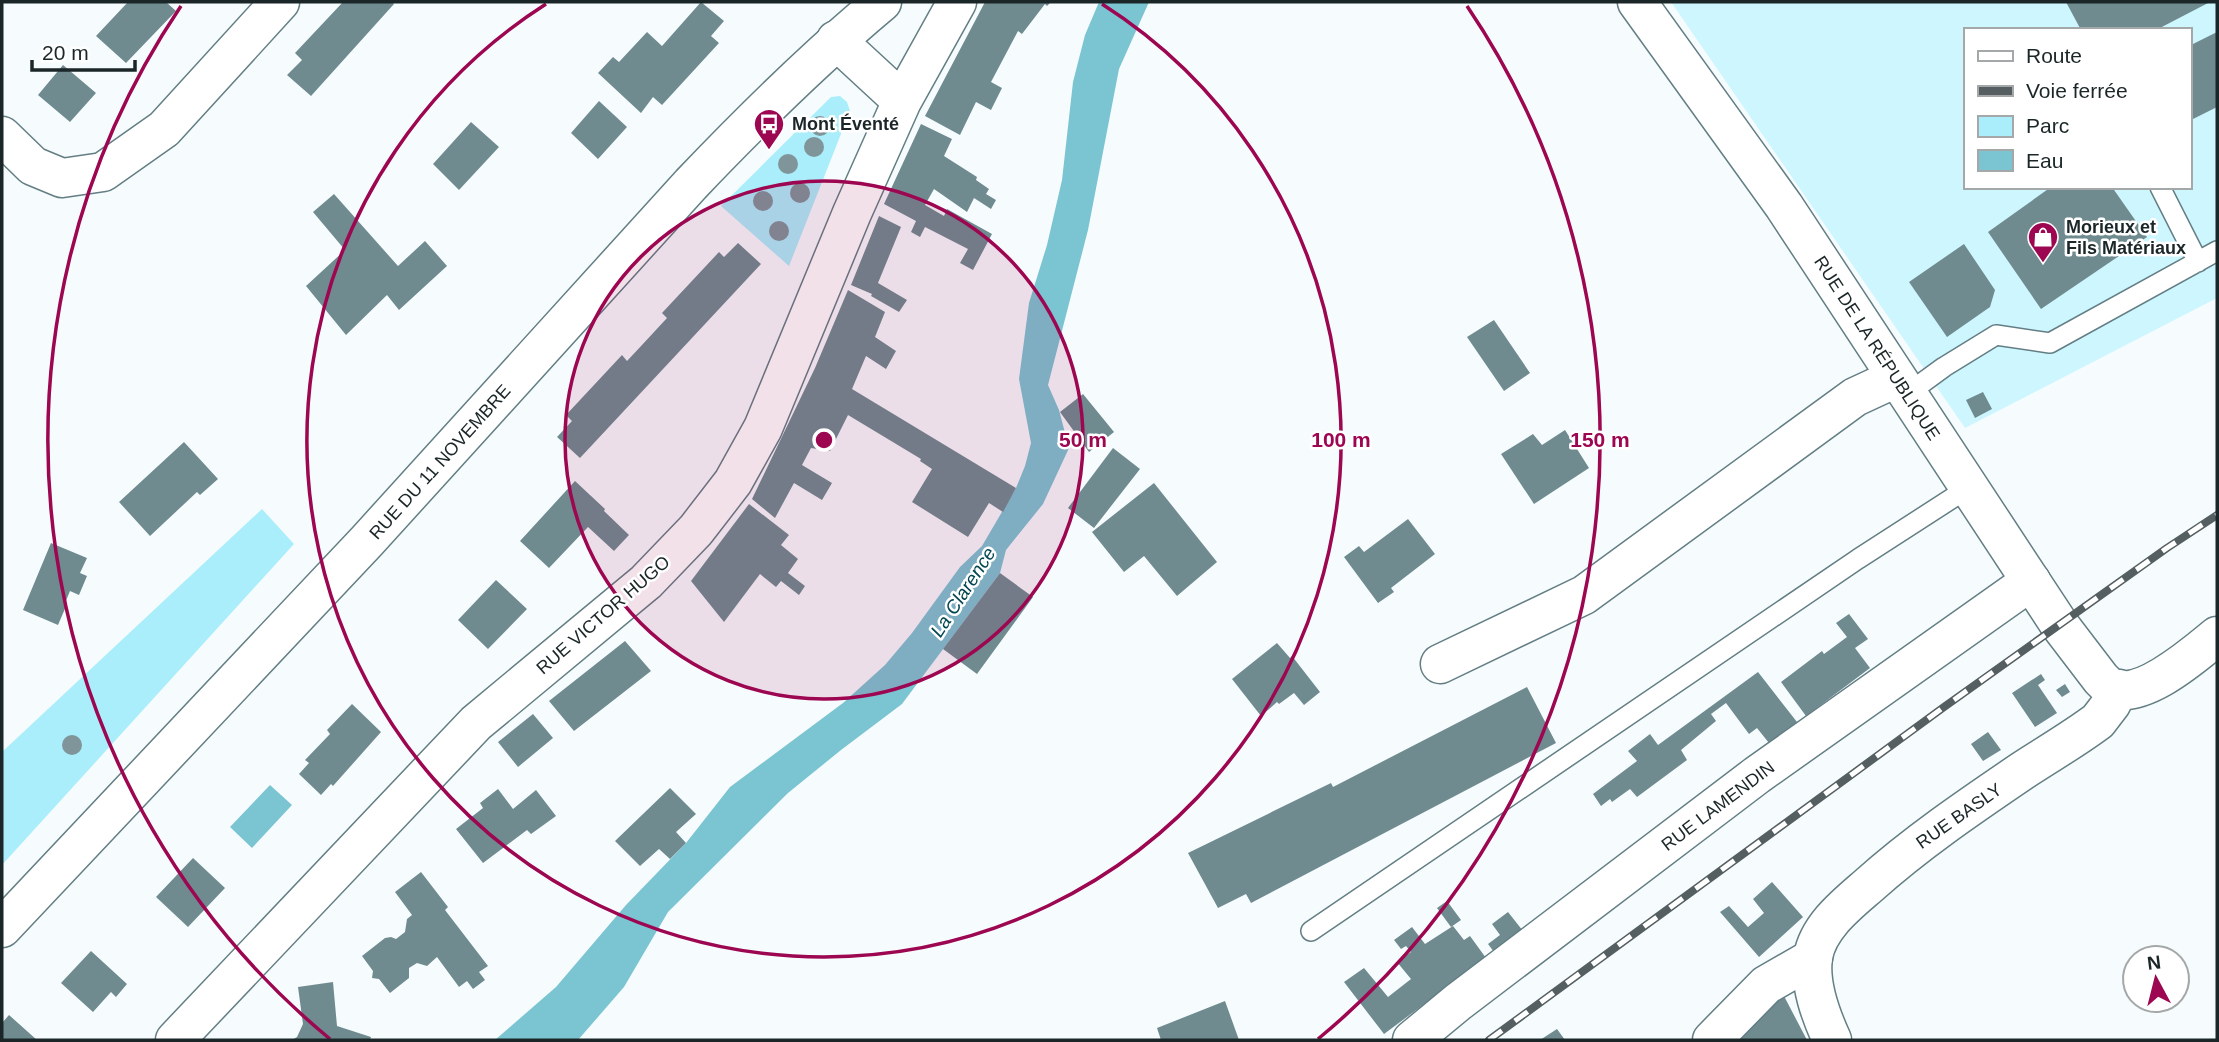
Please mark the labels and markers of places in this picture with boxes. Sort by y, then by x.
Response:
bus stop icon: Mont Éventé [752,107,786,151]
place label: Mont Éventé [792,113,899,134]
place label: Morieux et Fils Matériaux [2066,217,2186,258]
shop icon: Morieux et Fils Matériaux [2026,220,2060,264]
centre of rings [812,428,836,452]

